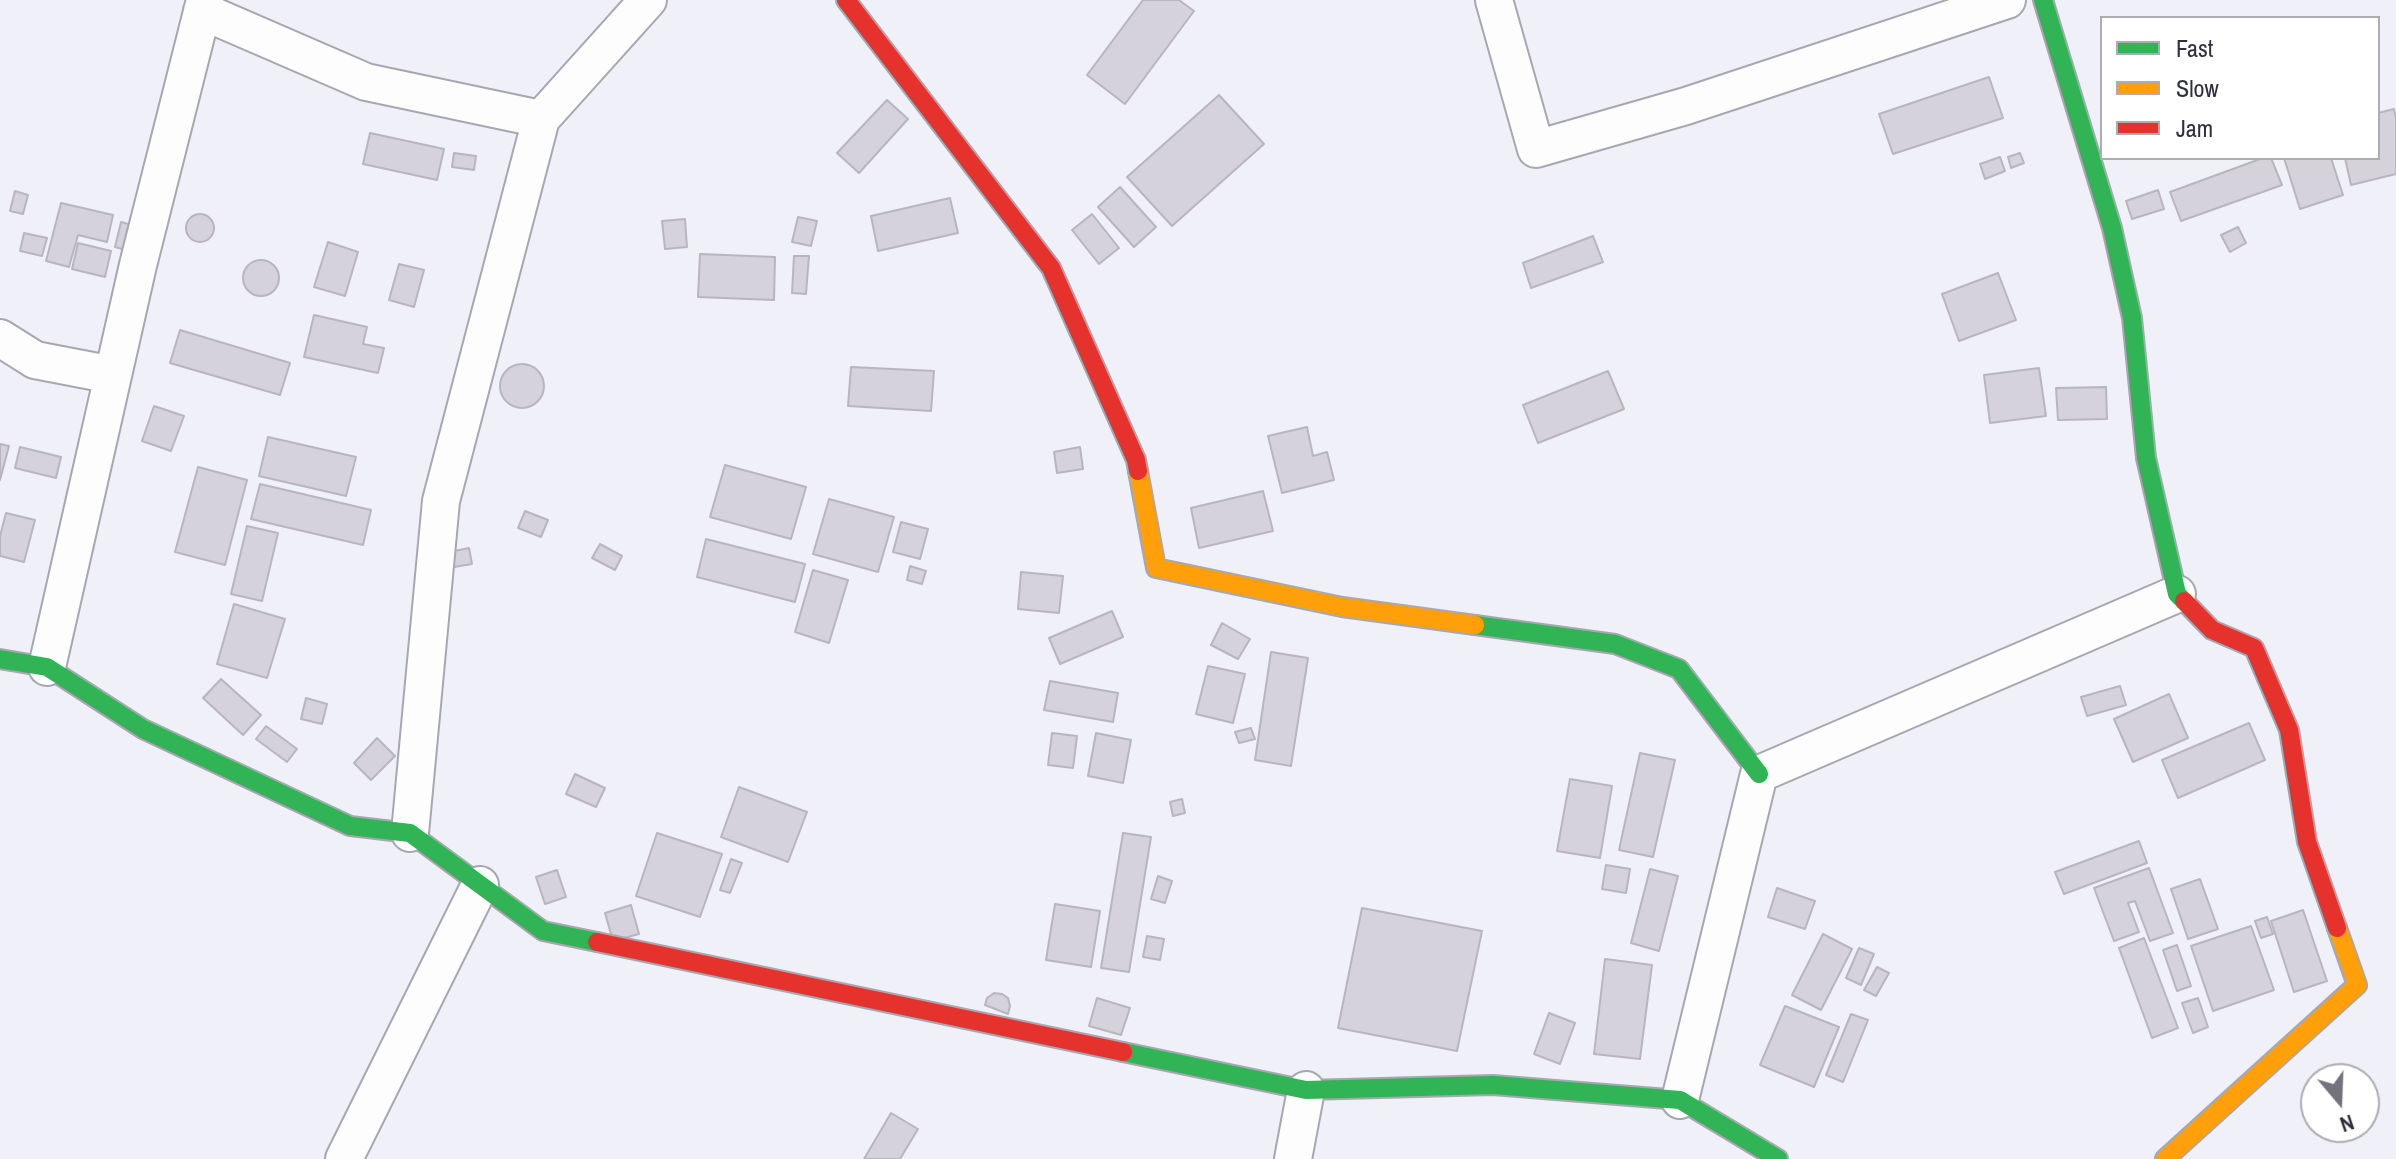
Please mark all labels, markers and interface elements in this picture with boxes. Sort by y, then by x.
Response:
legend [2100,16,2380,160]
text: Fast [2176,32,2213,64]
text: Slow [2176,72,2219,104]
text: Jam [2176,112,2213,144]
north arrow [2300,1063,2380,1143]
text: N [2336,1107,2358,1140]

